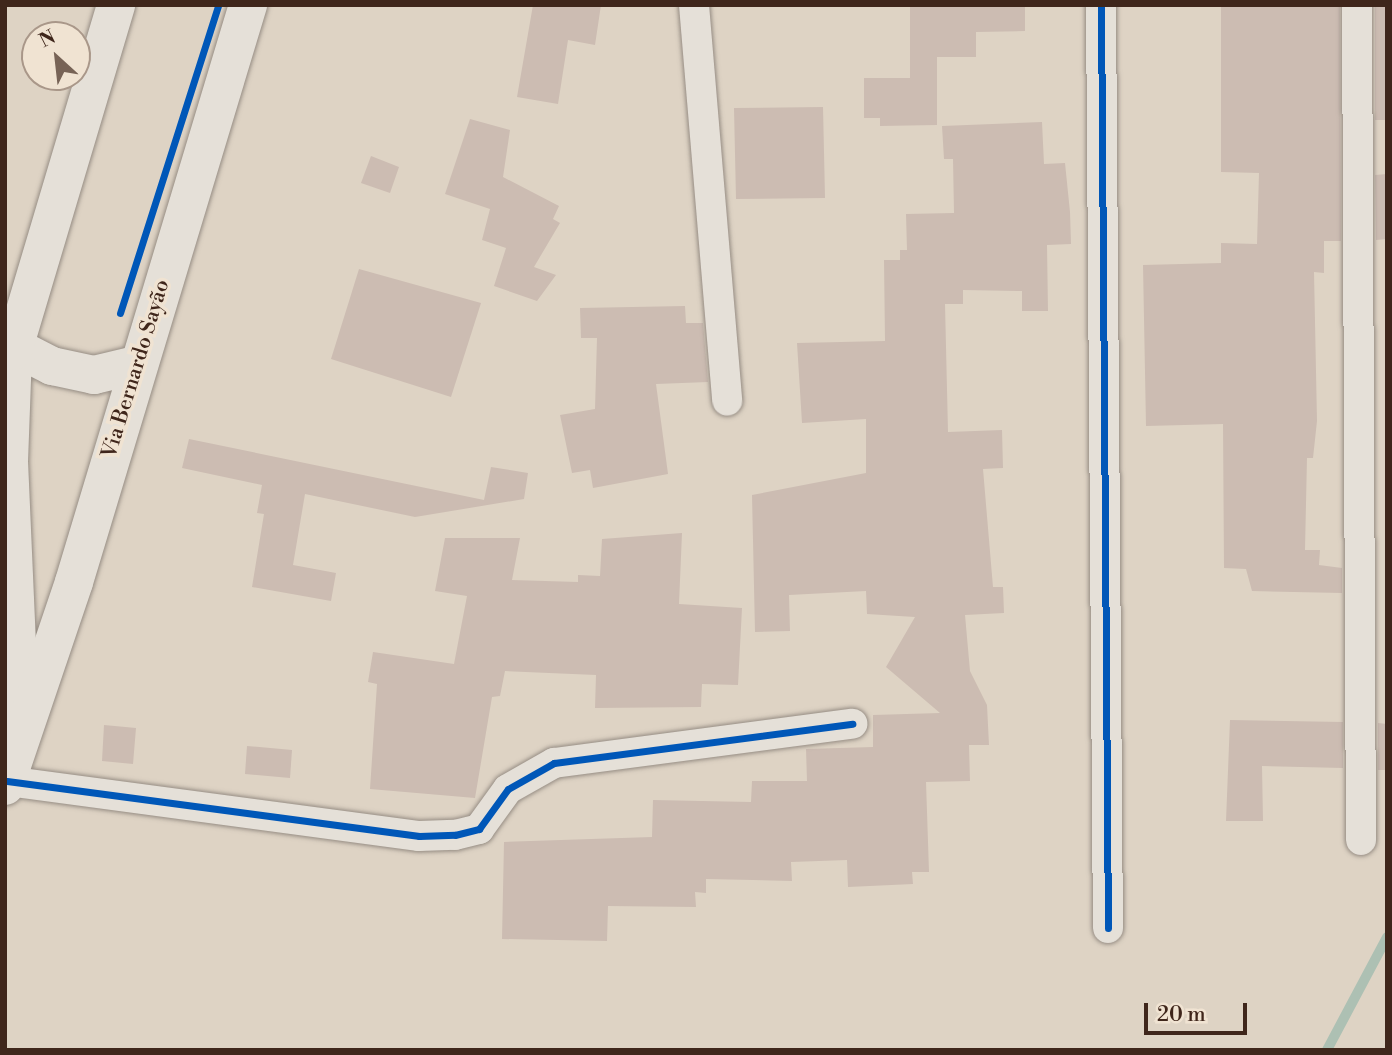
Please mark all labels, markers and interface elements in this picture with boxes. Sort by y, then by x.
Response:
north arrow [21,21,91,91]
text: N [35,25,60,53]
street label: Via Bernardo Sayão [97,277,175,461]
scale bar [1147,988,1250,1032]
text: 20 m [1157,1002,1206,1028]

